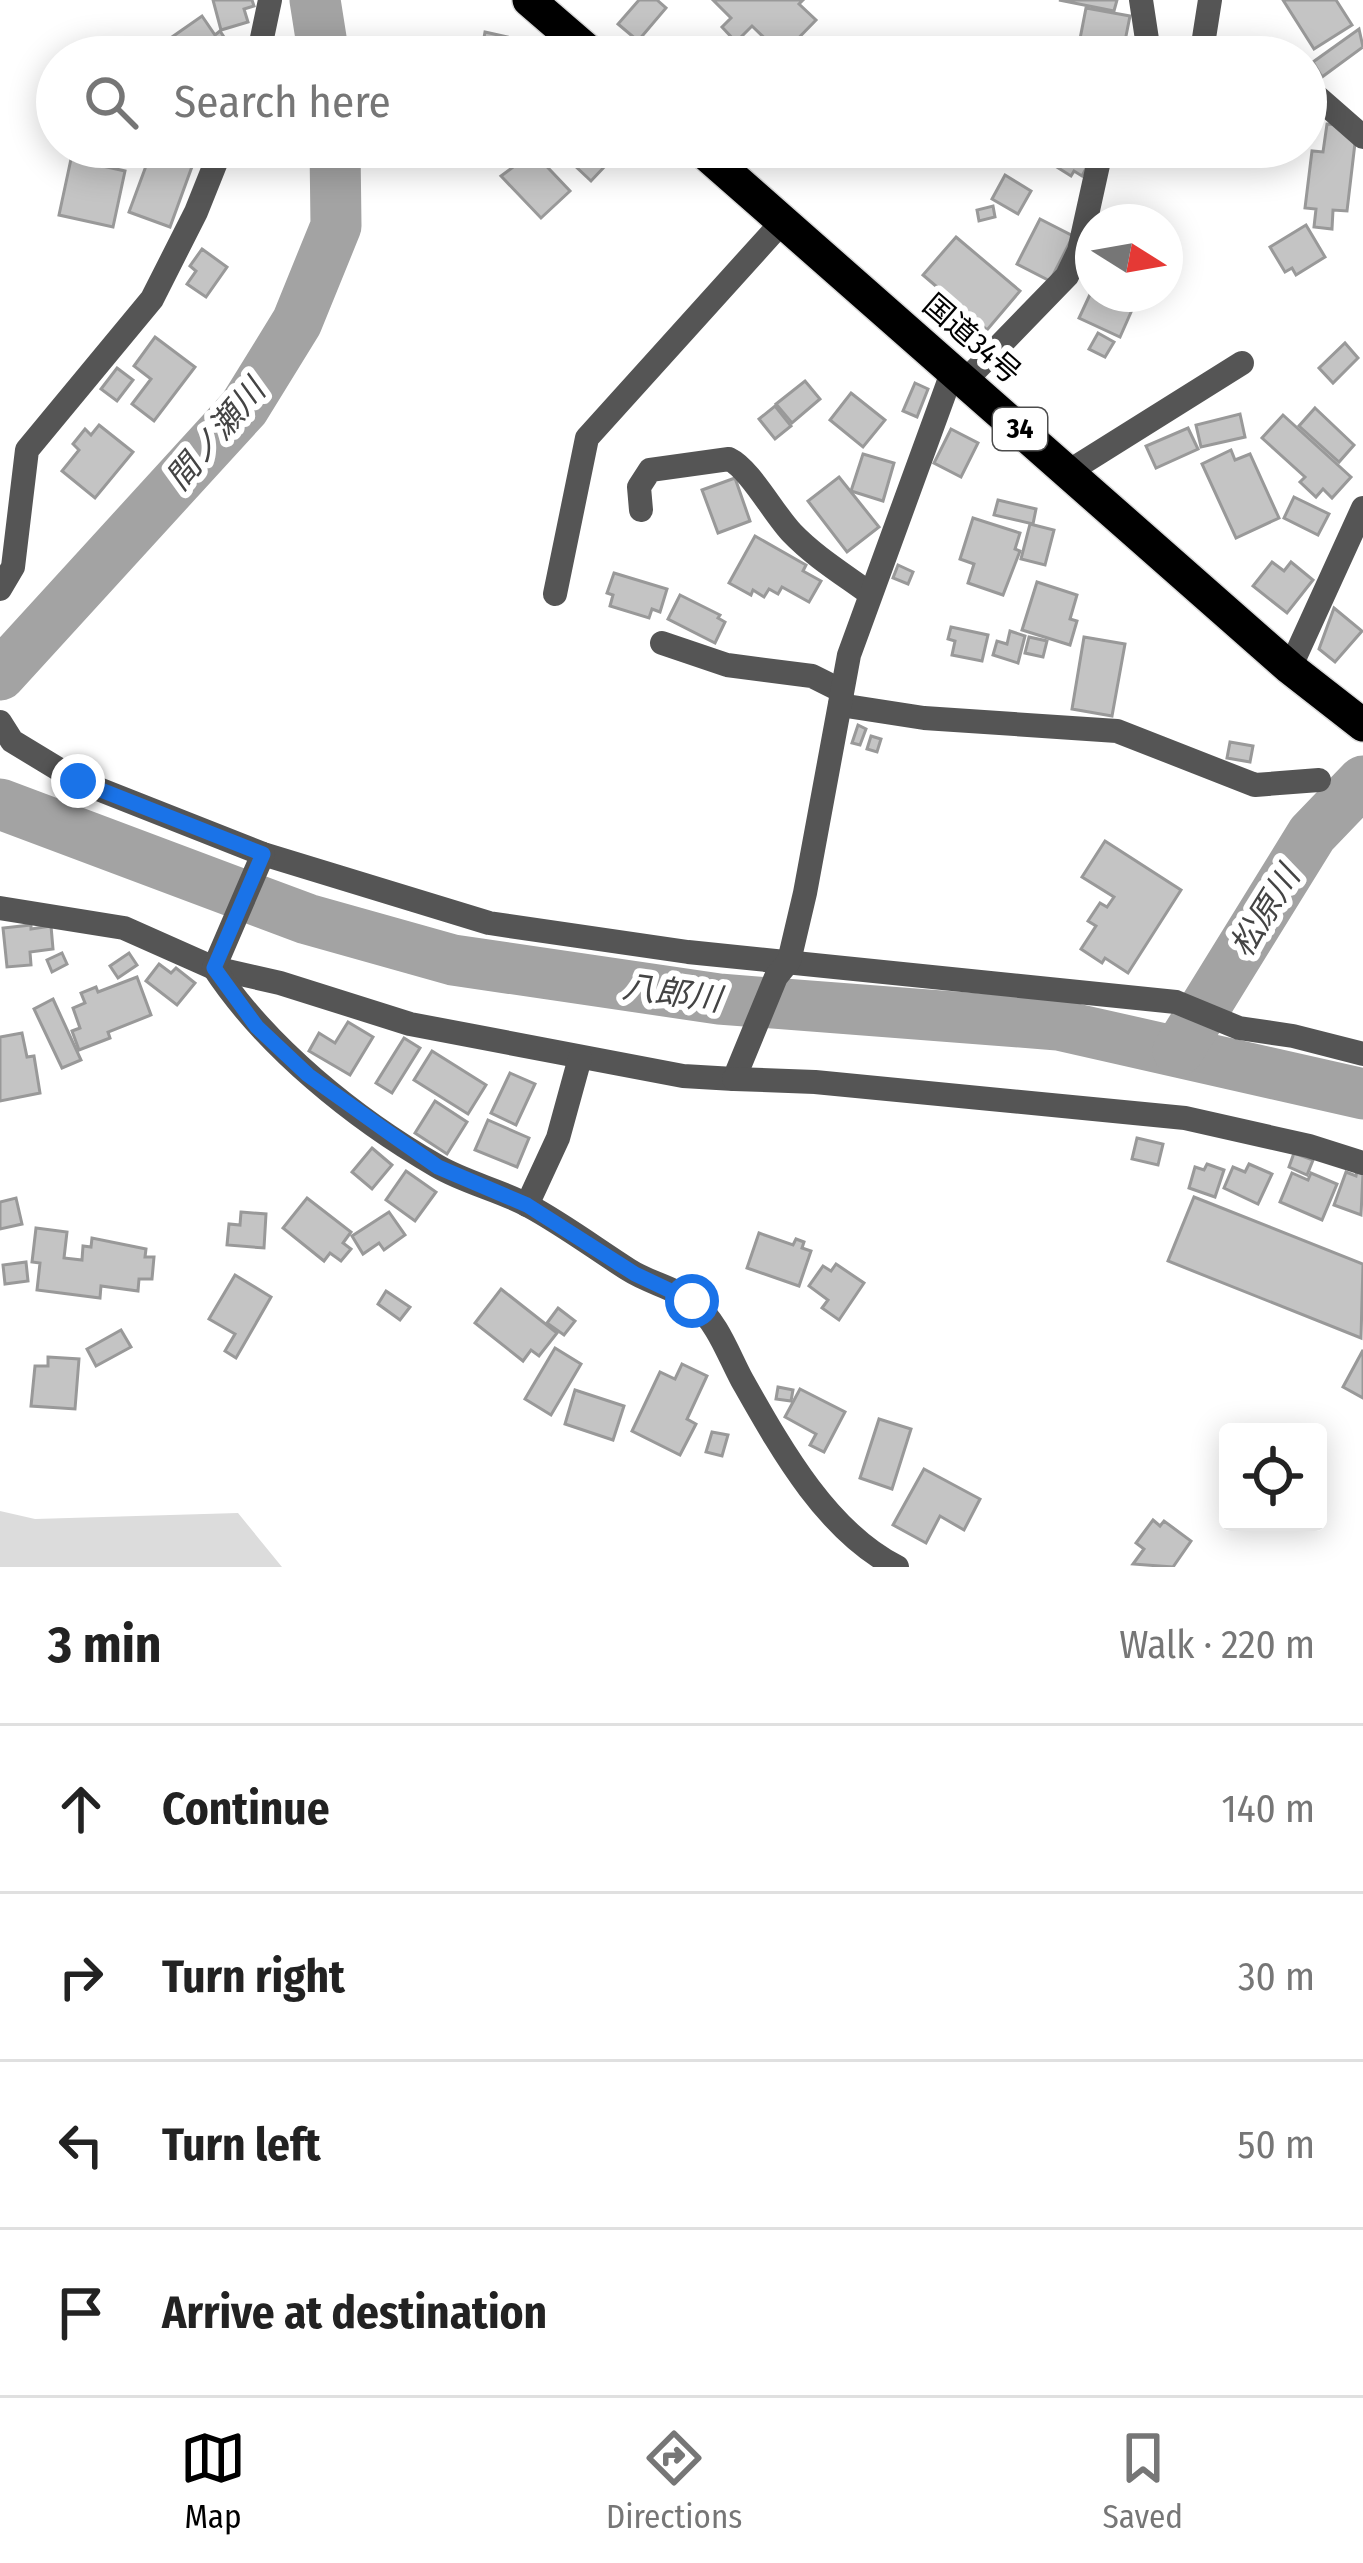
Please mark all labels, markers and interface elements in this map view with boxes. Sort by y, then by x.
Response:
search box [36,36,1327,168]
icon: search [78,69,144,135]
text: Search here [174,75,391,129]
north arrow [1075,204,1183,312]
street label: 国道34号 [916,287,1028,391]
water label: 間ノ瀬川 [158,369,275,498]
road number: 34 [993,408,1047,450]
route end [51,754,105,808]
water label: 松原川 [1222,856,1310,964]
water label: 八郎川 [620,966,727,1020]
route start [665,1274,719,1328]
map controls [1219,1423,1327,1531]
button: locate [1219,1423,1327,1531]
text: 3 min [48,1614,162,1676]
text: Walk · 220 m [1119,1622,1315,1668]
icon: ahead [48,1776,114,1842]
text: Continue [162,1782,330,1836]
text: 140 m [1221,1786,1315,1832]
icon: right [48,1944,114,2010]
text: Turn right [162,1950,345,2004]
text: 30 m [1238,1954,1315,2000]
icon: left [48,2112,114,2178]
text: Turn left [162,2118,321,2172]
text: 50 m [1238,2122,1315,2168]
icon: arrive [48,2280,114,2346]
text: Arrive at destination [162,2286,547,2340]
tab: Map [180,2425,246,2537]
tab: Directions [606,2425,742,2537]
tab: Saved [1102,2425,1183,2537]

